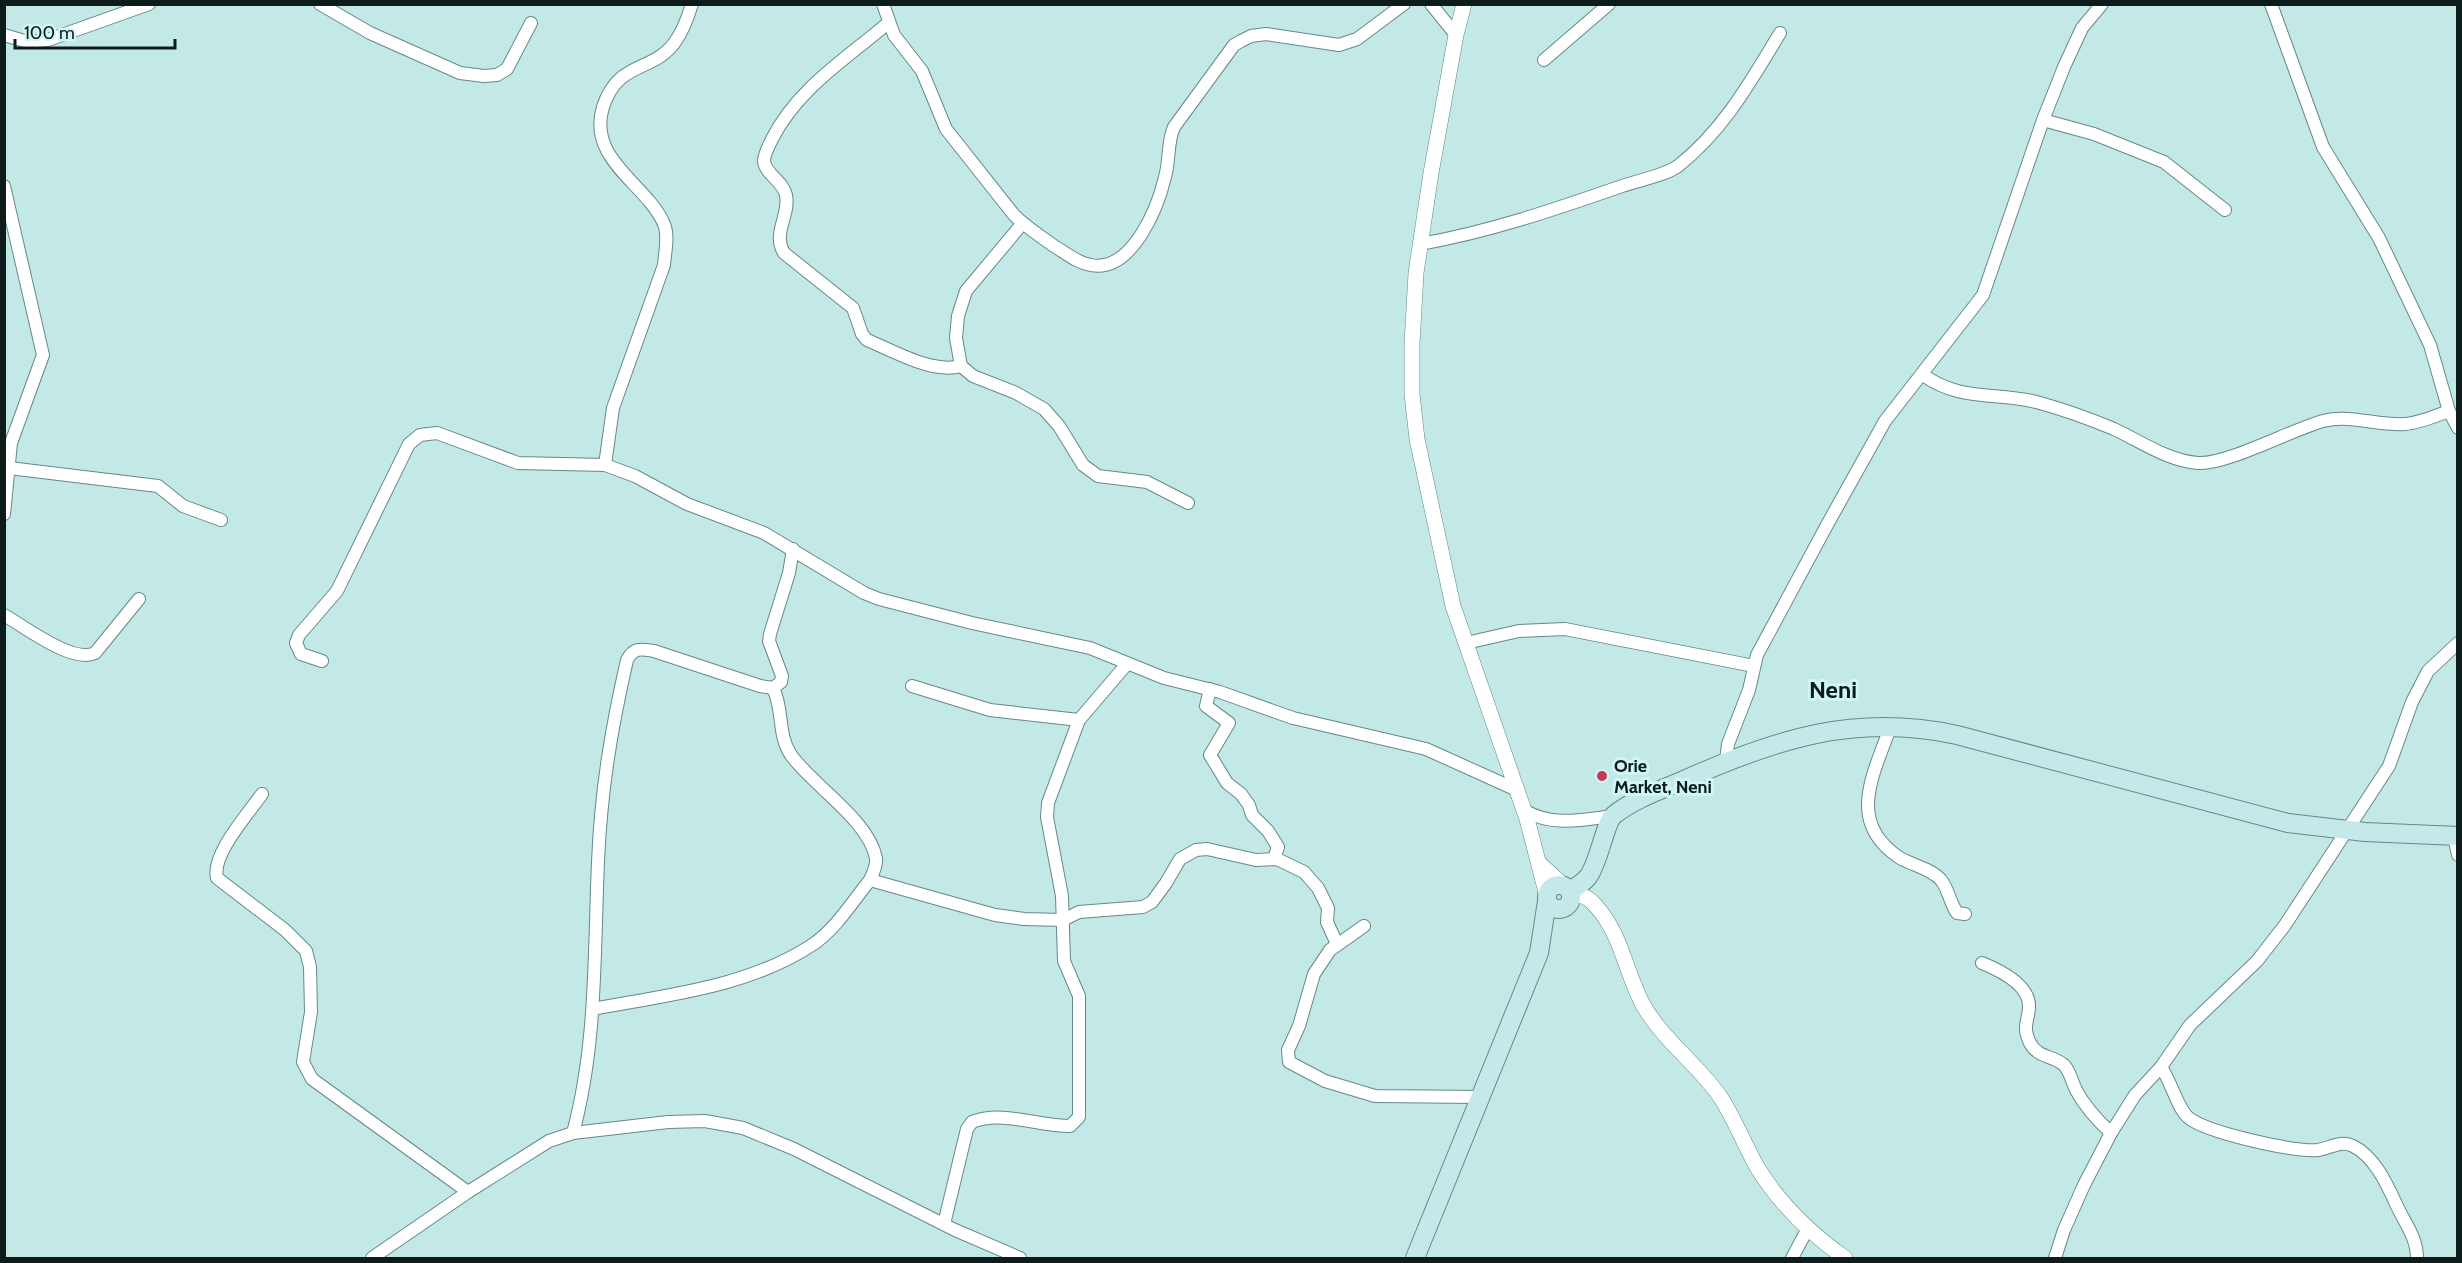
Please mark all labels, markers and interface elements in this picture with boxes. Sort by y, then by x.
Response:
scale bar [15,12,176,50]
text: 100 m [24,22,75,44]
district label: Neni [1809,675,1857,704]
place label: Orie Market, Neni [1614,755,1712,798]
marker: Orie Market, Neni [1595,769,1609,783]

